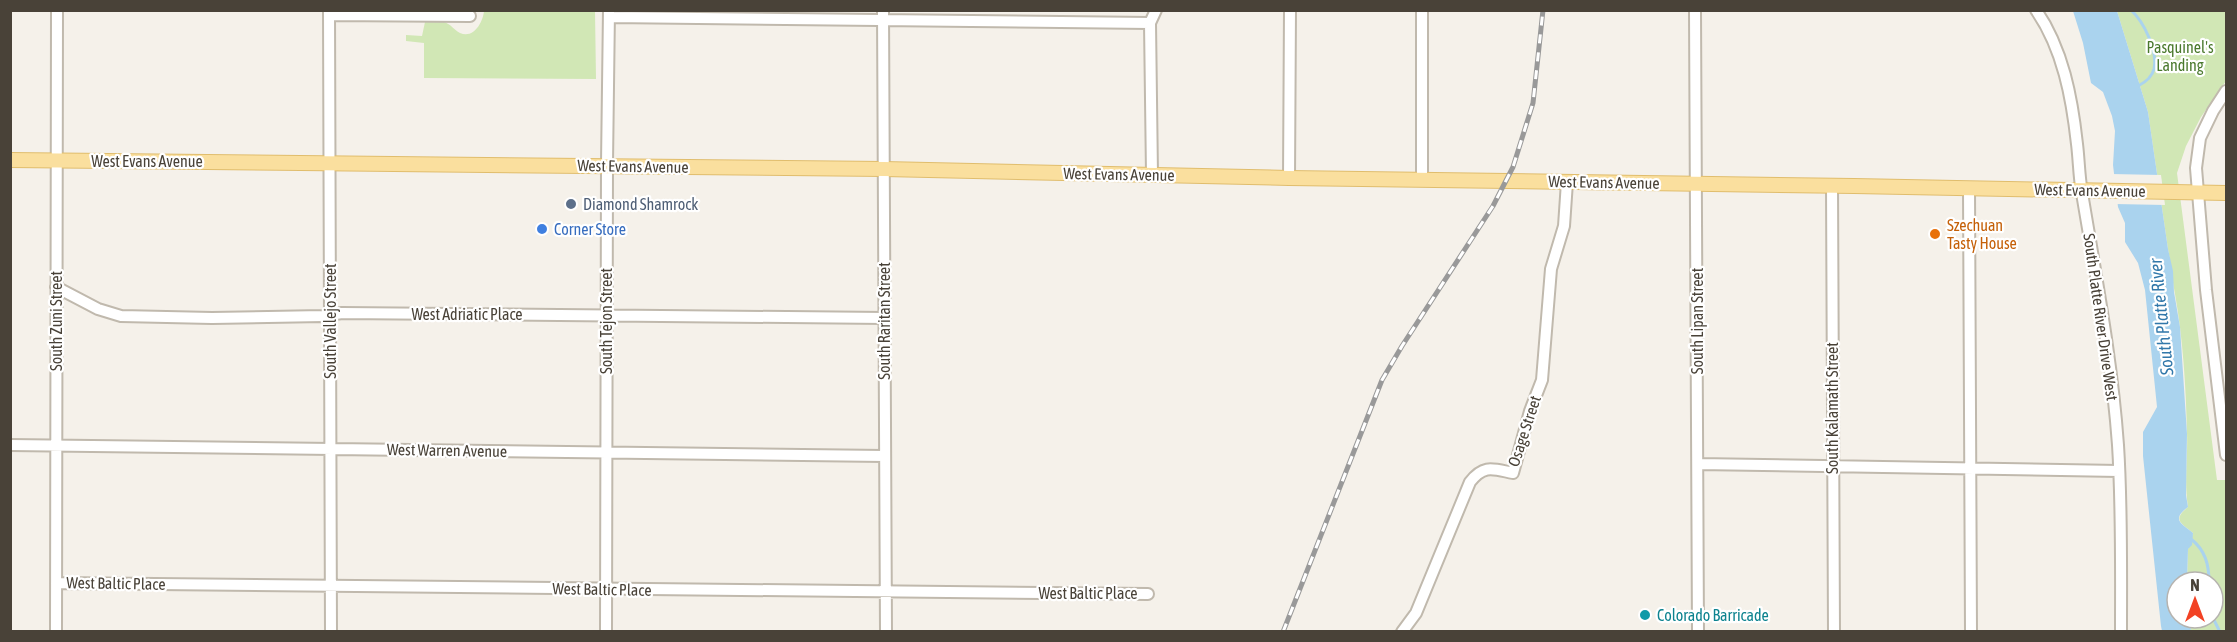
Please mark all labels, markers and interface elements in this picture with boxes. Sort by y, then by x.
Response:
park label: Pasquinel's Landing [2146,38,2214,75]
street label: West Evans Avenue [91,152,203,170]
street label: West Evans Avenue [577,156,689,176]
street label: West Evans Avenue [1063,164,1175,184]
street label: West Evans Avenue [1548,172,1660,192]
street label: West Evans Avenue [2034,180,2146,200]
place label: Diamond Shamrock [583,195,698,213]
marker: Diamond Shamrock [564,197,578,211]
place label: Szechuan Tasty House [1947,216,2017,253]
place label: Corner Store [554,220,626,238]
marker: Corner Store [535,222,549,236]
marker: Szechuan Tasty House [1928,227,1942,241]
street label: South Platte River Drive West [2080,232,2122,402]
water label: South Platte River [2144,257,2178,378]
street label: South Raritan Street [875,262,893,380]
street label: South Vallejo Street [321,263,340,379]
street label: South Lipan Street [1688,267,1707,374]
street label: South Tejon Street [597,268,616,374]
street label: South Zuni Street [47,271,65,371]
street label: West Adriatic Place [411,305,523,323]
street label: South Kalamath Street [1823,342,1841,474]
street label: Osage Street [1504,393,1545,469]
street label: West Warren Avenue [387,440,507,460]
north arrow [2165,570,2225,630]
street label: West Baltic Place [66,573,166,593]
text: N [2190,576,2200,594]
street label: West Baltic Place [552,579,652,599]
street label: West Baltic Place [1038,584,1138,602]
place label: Colorado Barricade [1657,606,1769,624]
marker: Colorado Barricade [1638,608,1652,622]

